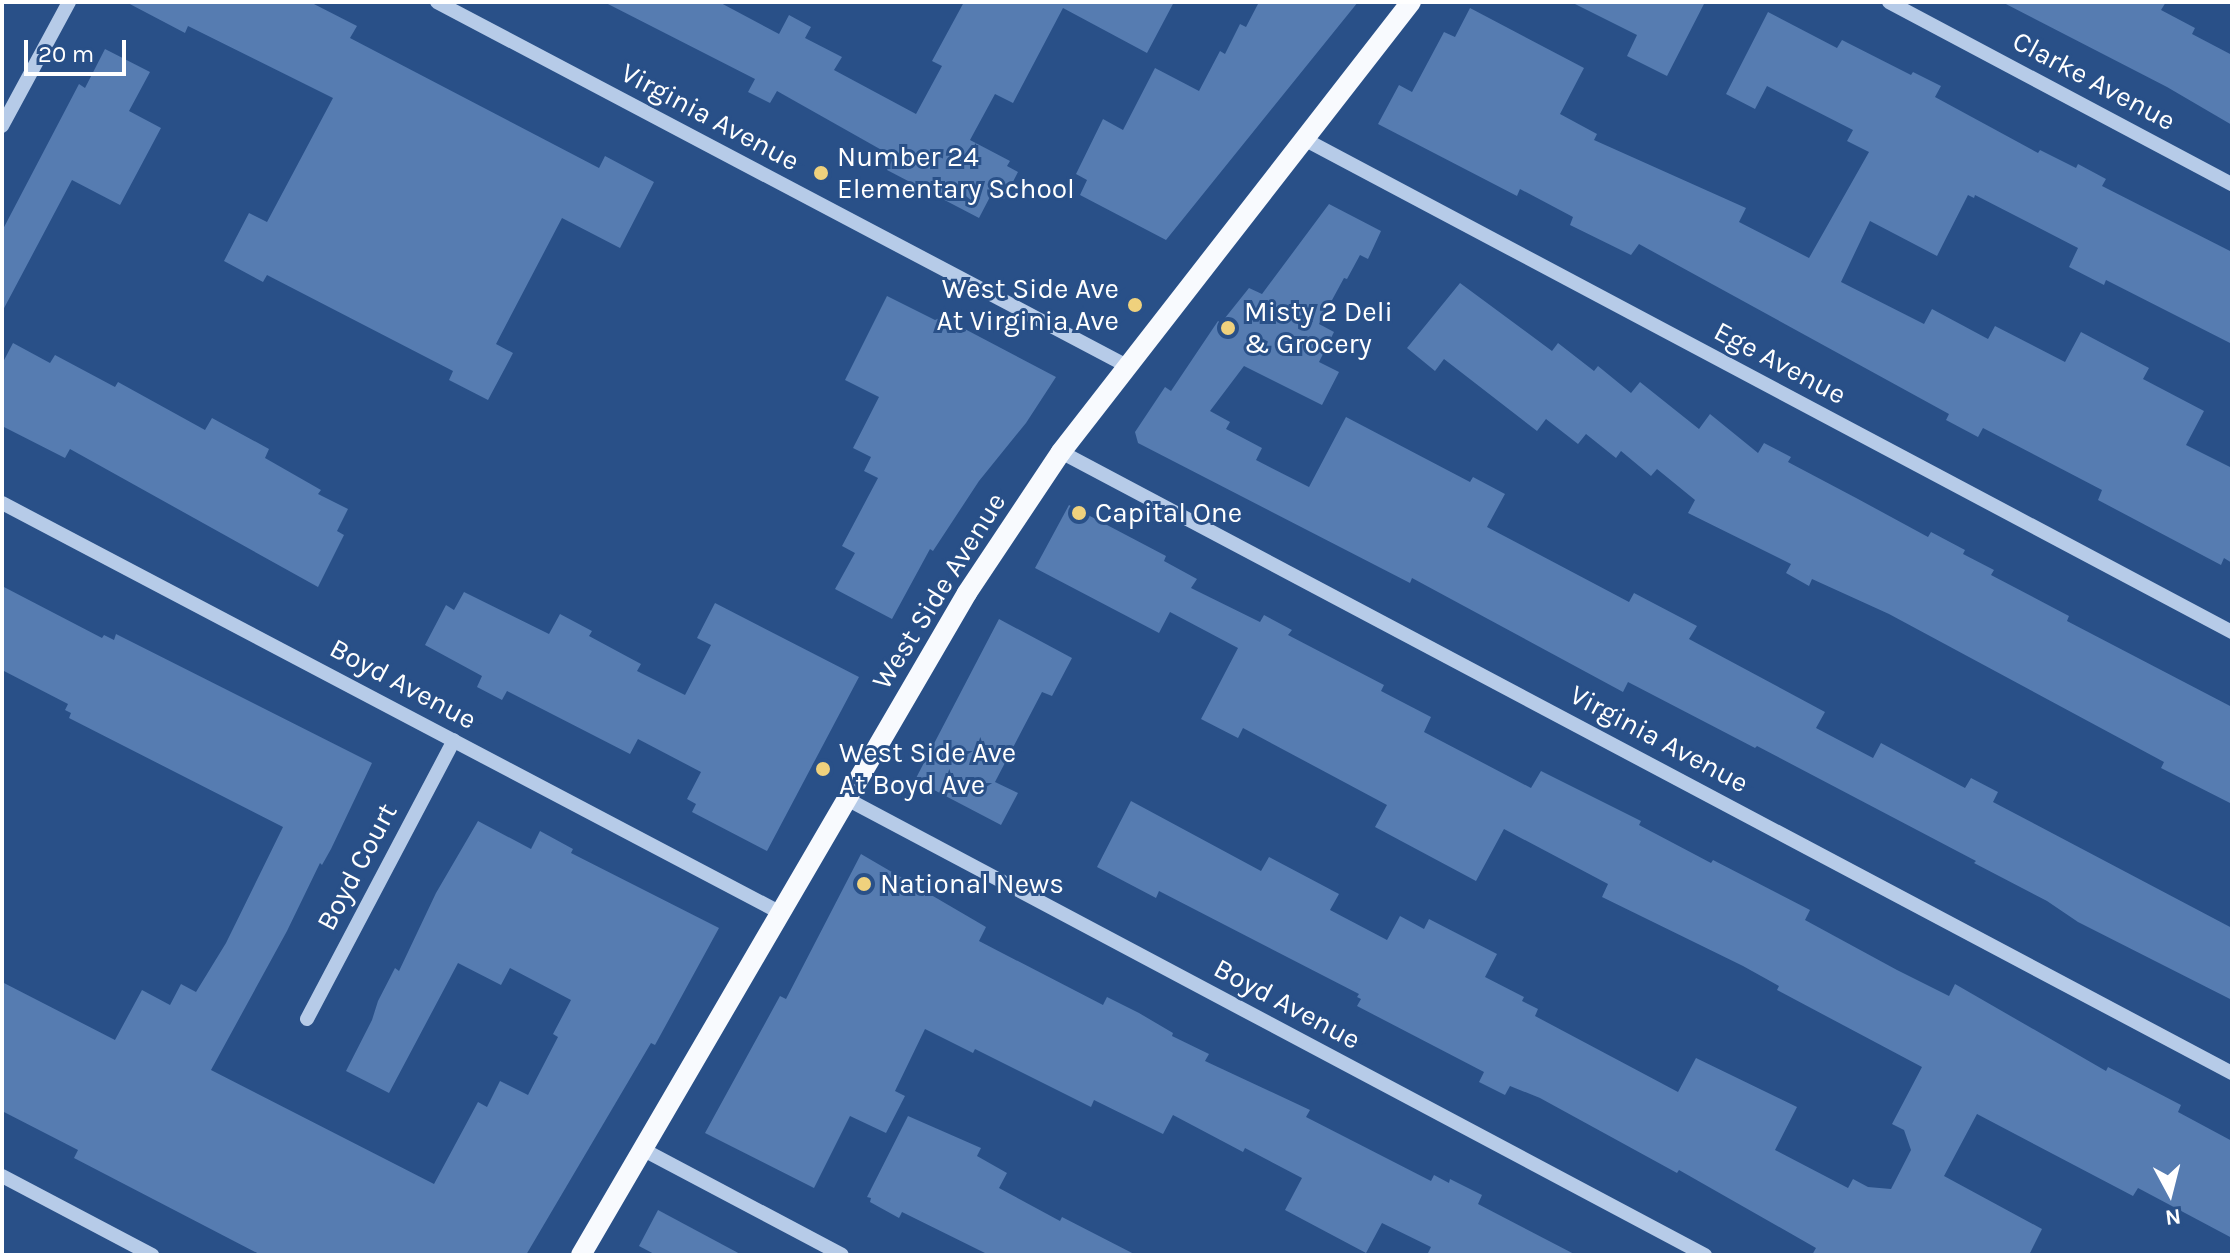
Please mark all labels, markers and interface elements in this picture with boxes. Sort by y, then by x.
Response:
scale bar [28,24,130,74]
street label: Clarke Avenue [2007,24,2181,138]
text: 20 m [38,40,94,68]
street label: Virginia Avenue [615,56,805,178]
place label: Number 24 Elementary School [837,140,1075,206]
marker: Number 24 Elementary School [812,164,830,182]
place label: West Side Ave At Virginia Ave [937,272,1119,338]
place label: Misty 2 Deli & Grocery [1244,295,1393,361]
marker: West Side Ave At Virginia Ave [1126,296,1144,314]
street label: Ege Avenue [1708,314,1852,412]
marker: Misty 2 Deli & Grocery [1219,319,1237,337]
street label: West Side Avenue [865,487,1013,695]
place label: Capital One [1095,496,1242,530]
marker: Capital One [1070,504,1088,522]
street label: Boyd Avenue [324,631,482,737]
street label: Virginia Avenue [1564,678,1754,800]
place label: West Side Ave At Boyd Ave [839,736,1016,802]
marker: West Side Ave At Boyd Ave [814,760,832,778]
street label: Boyd Court [310,798,404,936]
place label: National News [880,867,1064,901]
marker: National News [855,875,873,893]
street label: Boyd Avenue [1208,951,1366,1057]
north arrow [2130,1153,2210,1233]
text: N [2164,1203,2182,1231]

